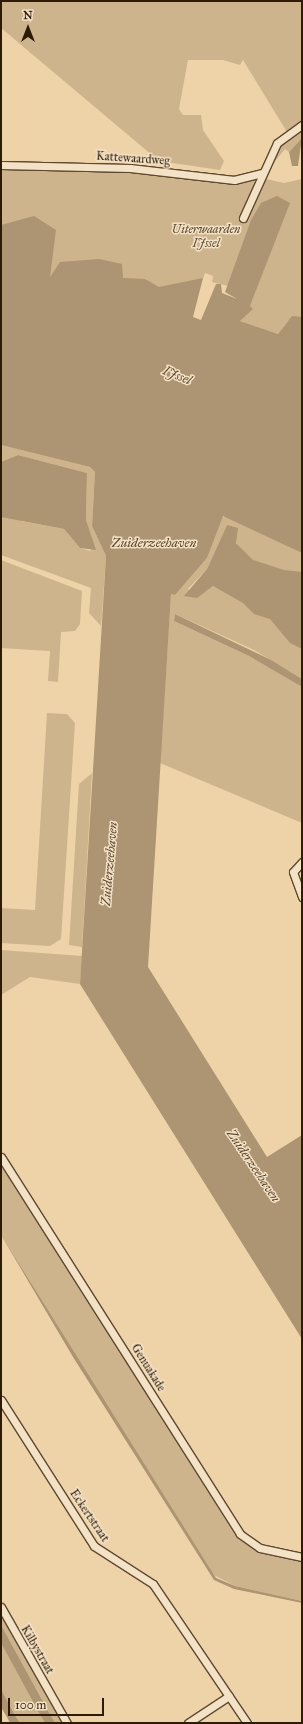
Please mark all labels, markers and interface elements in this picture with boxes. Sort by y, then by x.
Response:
north arrow [8,8,48,48]
text: N [23,9,33,22]
street label: Kattewaardweg [96,149,170,169]
park label: Uiterwaarden IJssel [172,223,240,251]
water label: IJssel [160,363,194,389]
water label: Zuiderzeehaven [112,535,196,551]
water label: Zuiderzeehaven [99,821,121,907]
water label: Zuiderzeehaven [223,1127,283,1205]
street label: Genuakade [128,1342,168,1394]
street label: Eckertstraat [66,1487,112,1545]
street label: Kilbystraat [17,1623,57,1677]
scale bar [10,1690,106,1716]
text: 100 m [15,1698,46,1712]

